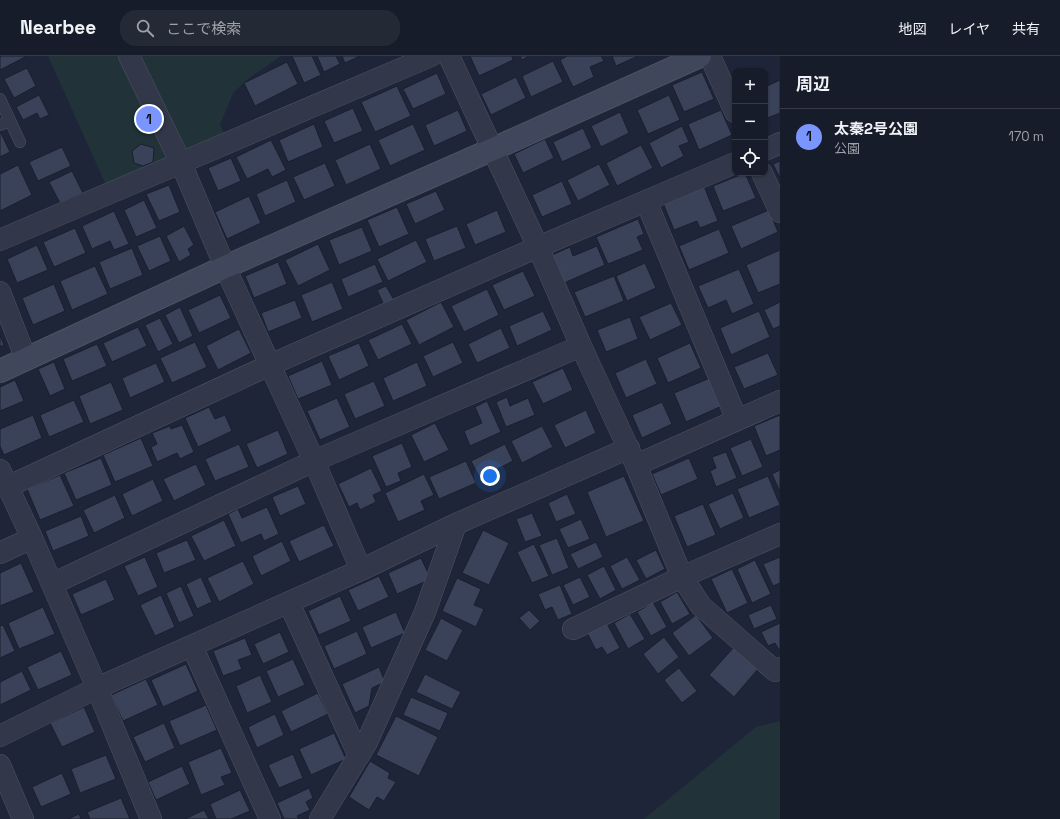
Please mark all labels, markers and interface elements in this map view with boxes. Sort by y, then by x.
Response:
search box [120,10,400,46]
text: Nearbee [20,15,96,40]
icon: search [134,17,156,39]
text: ここで検索 [166,19,241,38]
text: 地図 [898,20,926,38]
text: レイヤ [948,20,990,38]
text: 共有 [1012,20,1040,38]
map controls [732,68,768,176]
button: + [732,68,768,104]
text: 周辺 [796,73,830,95]
pin: 1 [136,104,162,134]
button: − [732,104,768,140]
text: 太秦2号公園 [834,119,918,138]
text: 1 [806,128,812,145]
text: 170 m [1008,128,1044,145]
button: locate [732,140,768,176]
text: 公園 [834,140,860,157]
your location [480,466,500,486]

